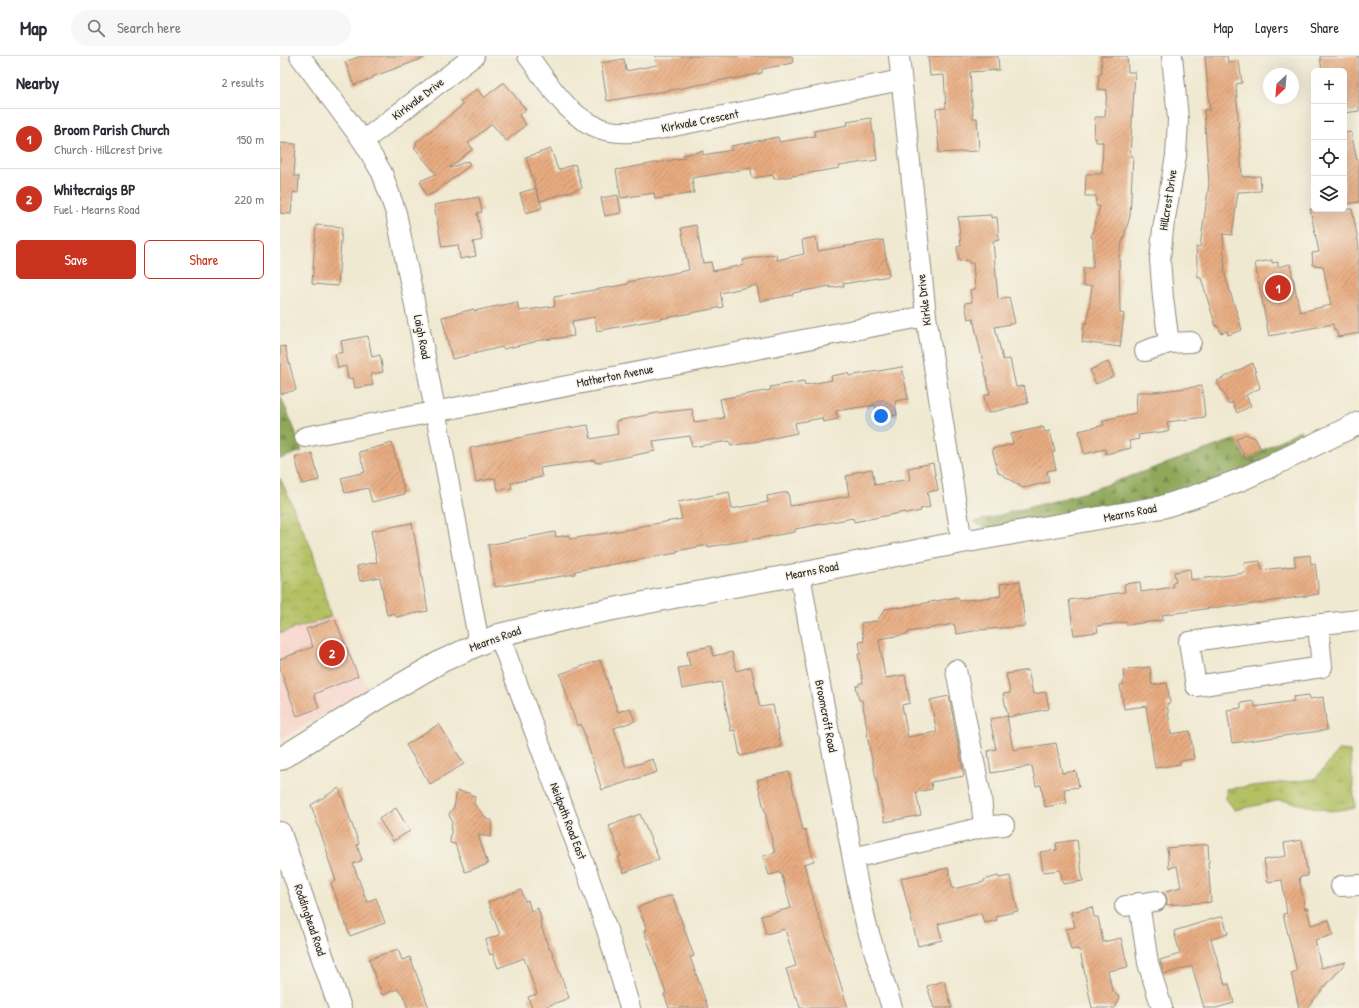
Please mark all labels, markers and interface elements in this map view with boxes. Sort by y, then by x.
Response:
search box [71,10,351,46]
text: Map [20,15,47,41]
icon: search [85,17,107,39]
text: Search here [117,17,181,38]
text: Map [1213,18,1233,37]
text: Layers [1255,18,1288,37]
text: Share [1310,18,1339,37]
north arrow [1263,68,1299,104]
map controls [1311,68,1347,212]
button: + [1311,68,1347,104]
text: Nearby [16,71,59,94]
text: 2 results [222,73,264,91]
street label: Kirkvale Drive [388,73,447,124]
button: − [1311,104,1347,140]
street label: Kirkvale Crescent [660,105,741,136]
text: Broom Parish Church [54,119,169,140]
text: 1 [27,130,31,148]
text: 150 m [236,130,264,148]
text: Church · Hillcrest Drive [54,140,163,158]
button: locate [1311,140,1347,176]
street label: Hillcrest Drive [1154,168,1181,232]
button: layers [1311,176,1347,212]
text: Whitecraigs BP [54,179,136,200]
text: 2 [26,190,32,208]
text: 220 m [234,190,264,208]
text: Fuel · Mearns Road [54,200,139,218]
button: Save [16,240,136,279]
button: Share [144,240,264,279]
street label: Kirkle Drive [912,273,935,327]
pin: 1 [1265,273,1291,303]
street label: Laigh Road [410,313,435,361]
street label: Matherton Avenue [575,360,655,391]
your location [871,406,891,426]
street label: Mearns Road [1102,499,1158,526]
street label: Mearns Road [784,557,840,584]
street label: Mearns Road [467,621,523,656]
pin: 2 [319,638,345,668]
street label: Broomcroft Road [811,678,842,754]
street label: Neidpath Road East [546,780,591,863]
street label: Roddinghead Road [290,882,331,958]

